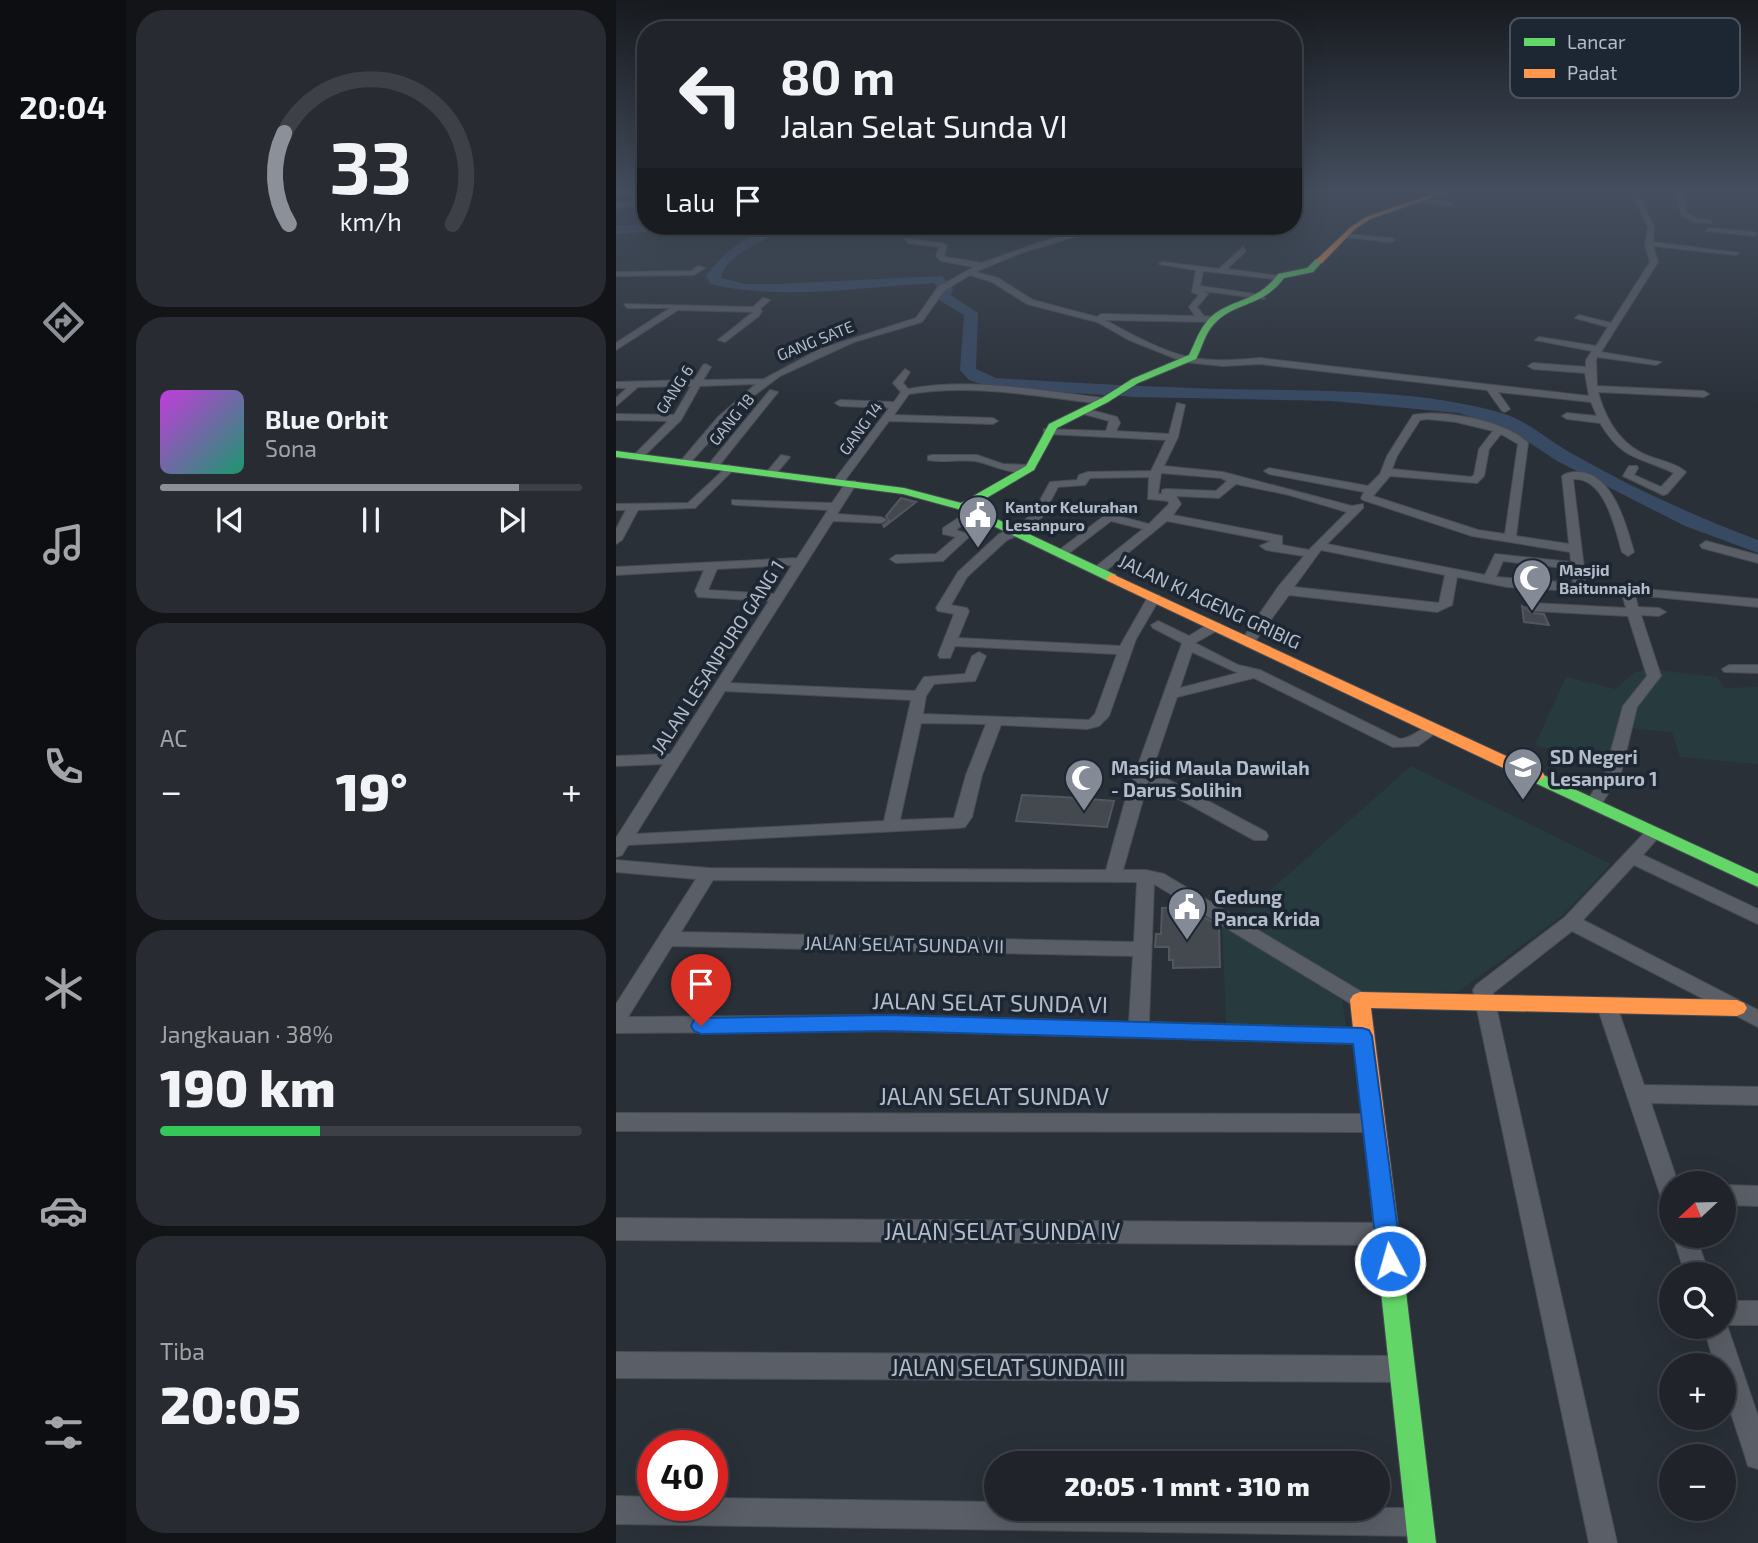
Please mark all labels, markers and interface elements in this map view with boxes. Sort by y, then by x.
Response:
legend [1510,18,1740,98]
text: Lancar [1567,30,1626,53]
text: 80 m [780,46,895,105]
icon: left [665,49,756,140]
text: Padat [1567,61,1617,84]
text: 20:04 [19,87,107,125]
text: Jalan Selat Sunda VI [780,106,1068,144]
text: 33 [330,122,412,210]
icon: arrive [729,182,767,220]
text: Lalu [665,186,715,217]
text: km/h [340,206,402,236]
icon: directions [39,298,88,347]
street label: GANG SATE [774,316,856,364]
street label: GANG 6 [651,361,697,417]
street label: GANG 18 [704,389,758,449]
street label: GANG 14 [834,398,886,458]
text: Blue Orbit [265,403,388,434]
text: Sona [265,434,317,462]
public building icon: Kantor Kelurahan Lesanpuro [957,494,999,549]
place label: Kantor Kelurahan Lesanpuro [1005,497,1138,534]
icon: previous [211,501,249,539]
icon: pause [352,501,390,539]
icon: next [493,501,531,539]
icon: music [39,520,88,569]
street label: JALAN KI AGENG GRIBIG [1115,549,1305,653]
street label: JALAN LESANPURO GANG 1 [645,555,789,759]
mosque icon: Masjid Baitunnajah [1511,557,1553,612]
place label: Masjid Baitunnajah [1559,560,1650,597]
text: AC [160,724,187,752]
icon: phone [39,742,88,791]
place label: SD Negeri Lesanpuro 1 [1550,745,1657,790]
school or university icon: SD Negeri Lesanpuro 1 [1502,746,1544,801]
place label: Masjid Maula Dawilah - Darus Solihin [1111,756,1310,801]
mosque icon: Masjid Maula Dawilah - Darus Solihin [1063,757,1105,812]
text: 19° [336,759,408,821]
text: − [160,767,182,813]
text: + [561,767,582,813]
place label: Gedung Panca Krida [1214,885,1320,930]
public building icon: Gedung Panca Krida [1166,886,1208,941]
street label: JALAN SELAT SUNDA VII [804,931,1004,957]
pin [671,954,731,1026]
icon: climate [39,964,88,1013]
icon: arrive [682,965,720,1003]
street label: JALAN SELAT SUNDA VI [872,986,1108,1018]
text: Jangkauan · 38% [160,1020,333,1048]
text: 190 km [160,1055,336,1117]
street label: JALAN SELAT SUNDA V [879,1082,1109,1110]
north arrow [1659,1171,1736,1248]
map controls [1659,1171,1736,1521]
icon: car [39,1186,88,1235]
street label: JALAN SELAT SUNDA IV [884,1217,1120,1245]
position arrow [1353,1224,1427,1298]
button: search [1659,1262,1736,1339]
text: Tiba [160,1337,205,1365]
street label: JALAN SELAT SUNDA III [891,1353,1125,1381]
button: + [1659,1353,1736,1430]
text: 20:05 [160,1372,301,1434]
icon: filters [39,1408,88,1457]
speed limit sign: 40 [637,1430,728,1521]
button: − [1659,1444,1736,1521]
text: 20:05 · 1 mnt · 310 m [1064,1470,1310,1501]

